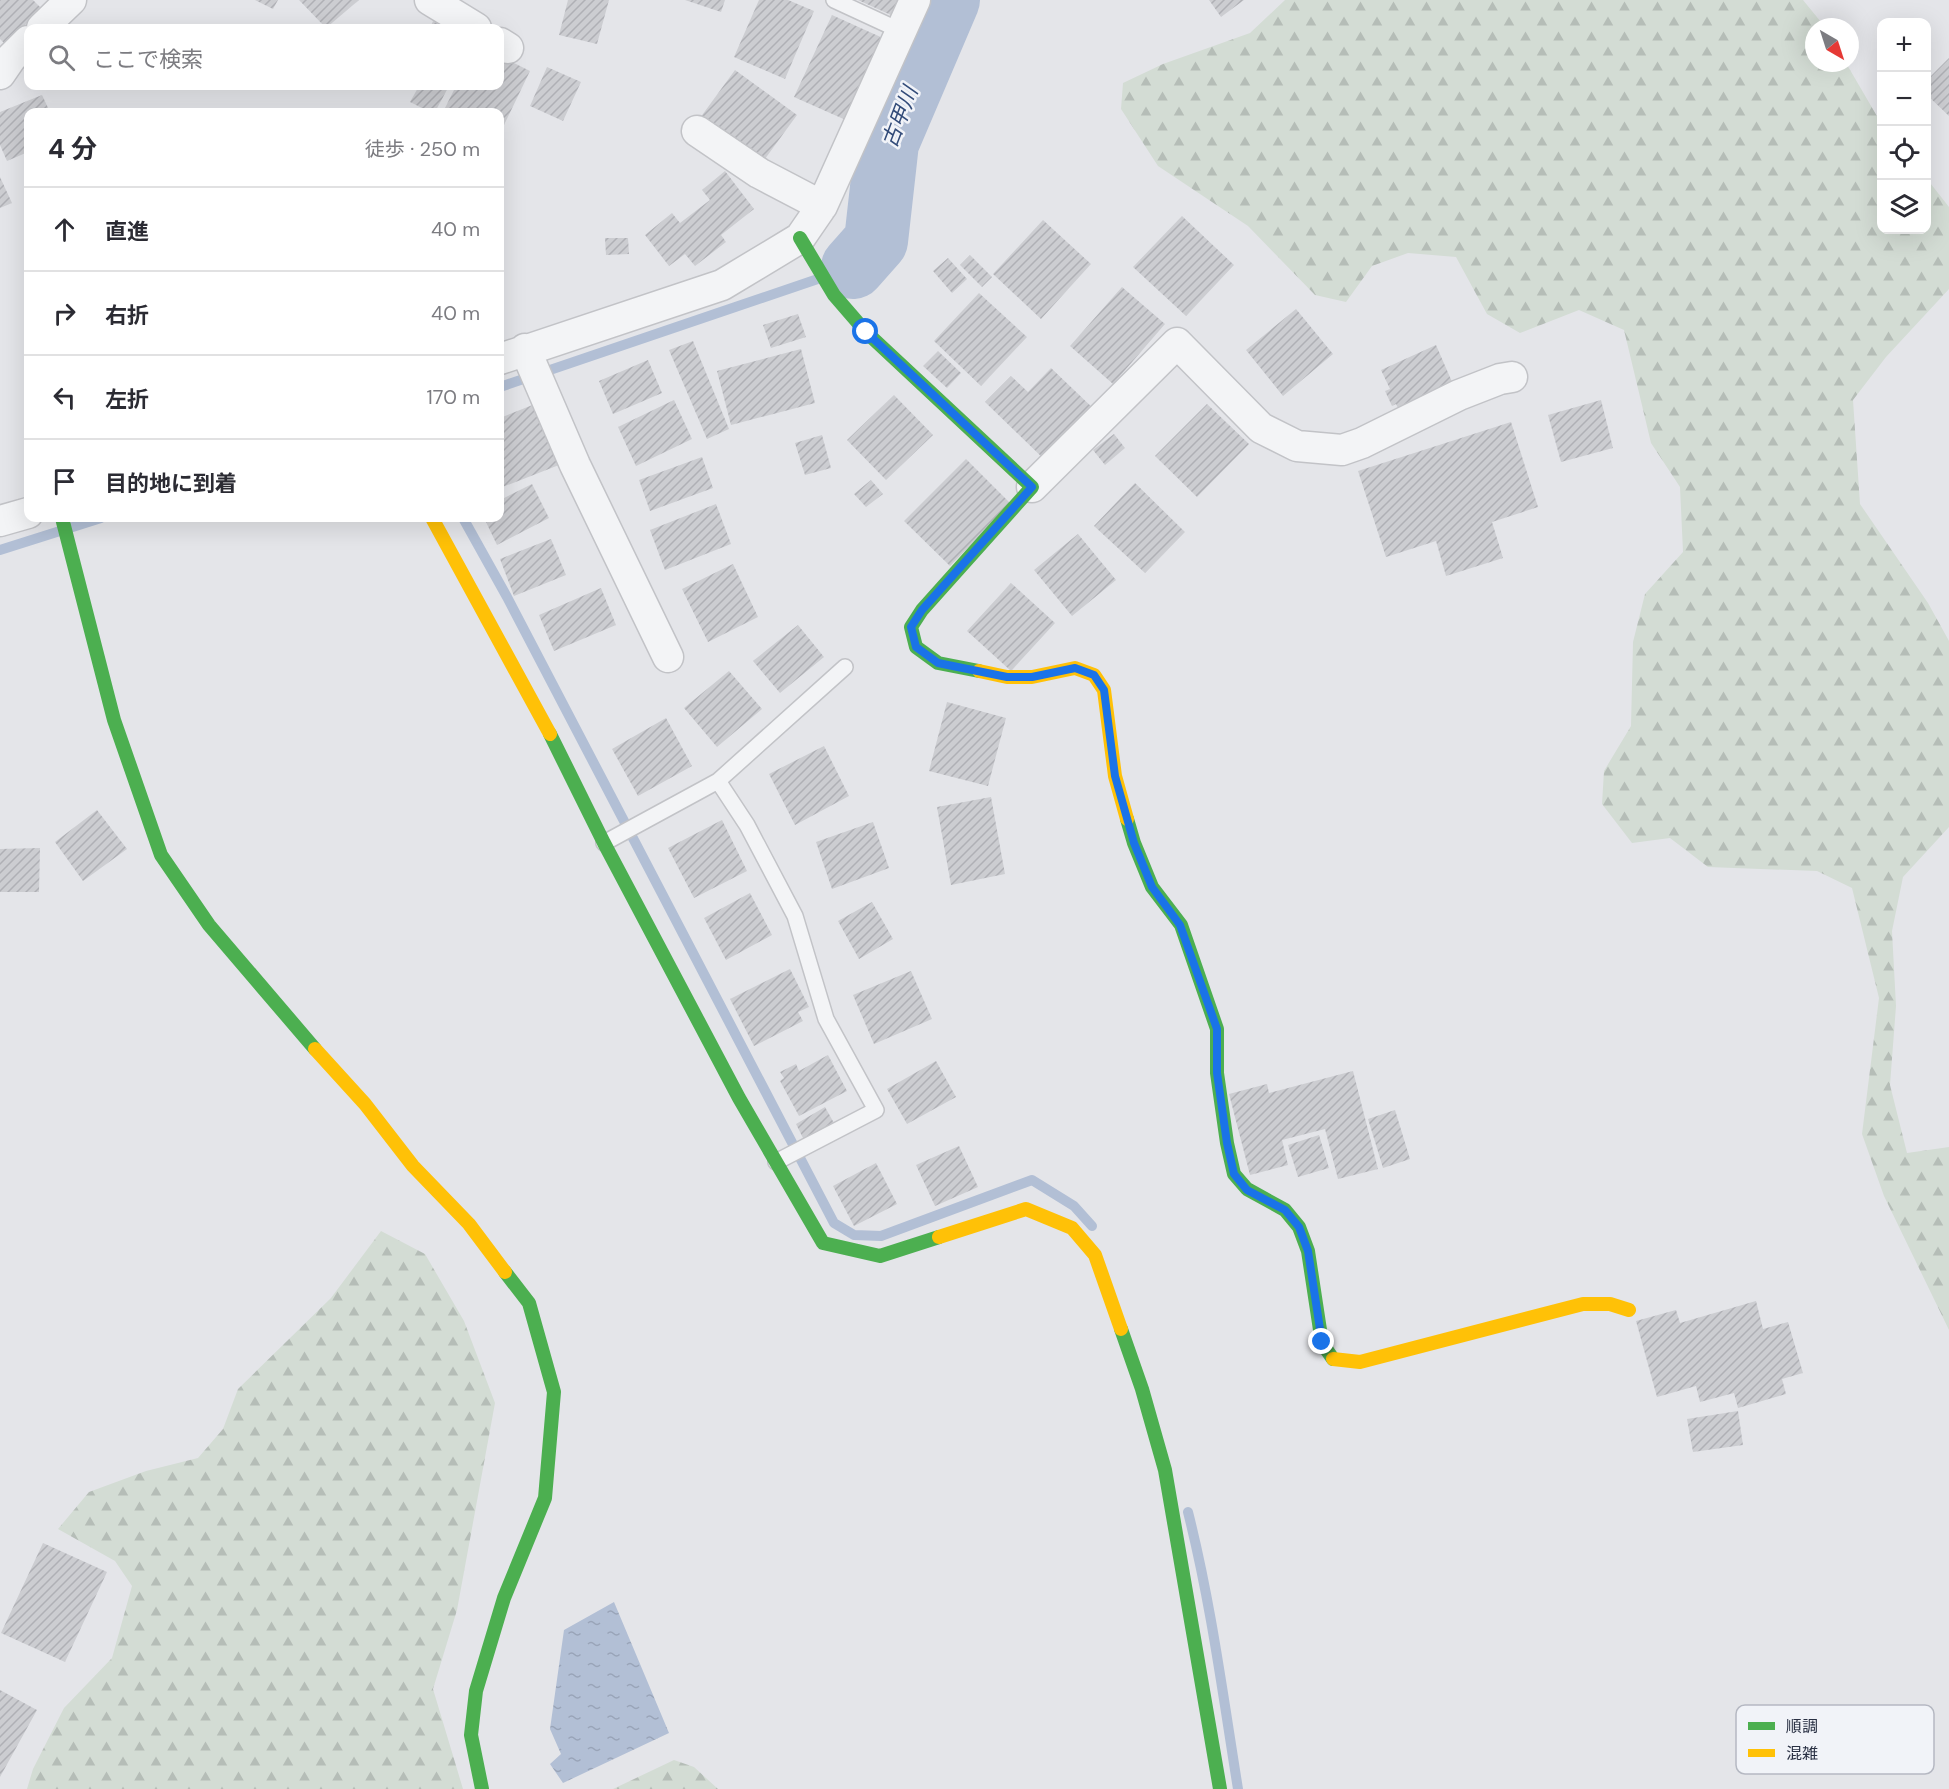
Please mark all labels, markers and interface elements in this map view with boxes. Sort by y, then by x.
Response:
north arrow [1805,18,1859,72]
map controls [1877,18,1931,234]
button: + [1877,18,1931,72]
search box [24,24,504,90]
icon: search [45,41,78,74]
text: ここで検索 [93,45,203,74]
button: − [1877,72,1931,126]
water label: 古甲川 [876,81,925,151]
button: locate [1877,126,1931,180]
text: 4 分 [48,132,97,166]
text: 徒歩 · 250 m [365,136,480,162]
button: layers [1877,180,1931,234]
icon: ahead [48,213,81,246]
text: 40 m [431,216,480,242]
text: 直進 [105,217,149,246]
icon: right [48,297,81,330]
text: 40 m [431,300,480,326]
text: 右折 [105,301,149,330]
route start [852,318,878,344]
icon: left [48,381,81,414]
text: 170 m [427,384,480,410]
text: 左折 [105,385,149,414]
icon: arrive [48,465,81,498]
text: 目的地に到着 [105,469,237,498]
route end [1308,1328,1334,1354]
legend [1736,1705,1934,1774]
text: 順調 [1786,1716,1818,1737]
text: 混雑 [1786,1743,1818,1764]

